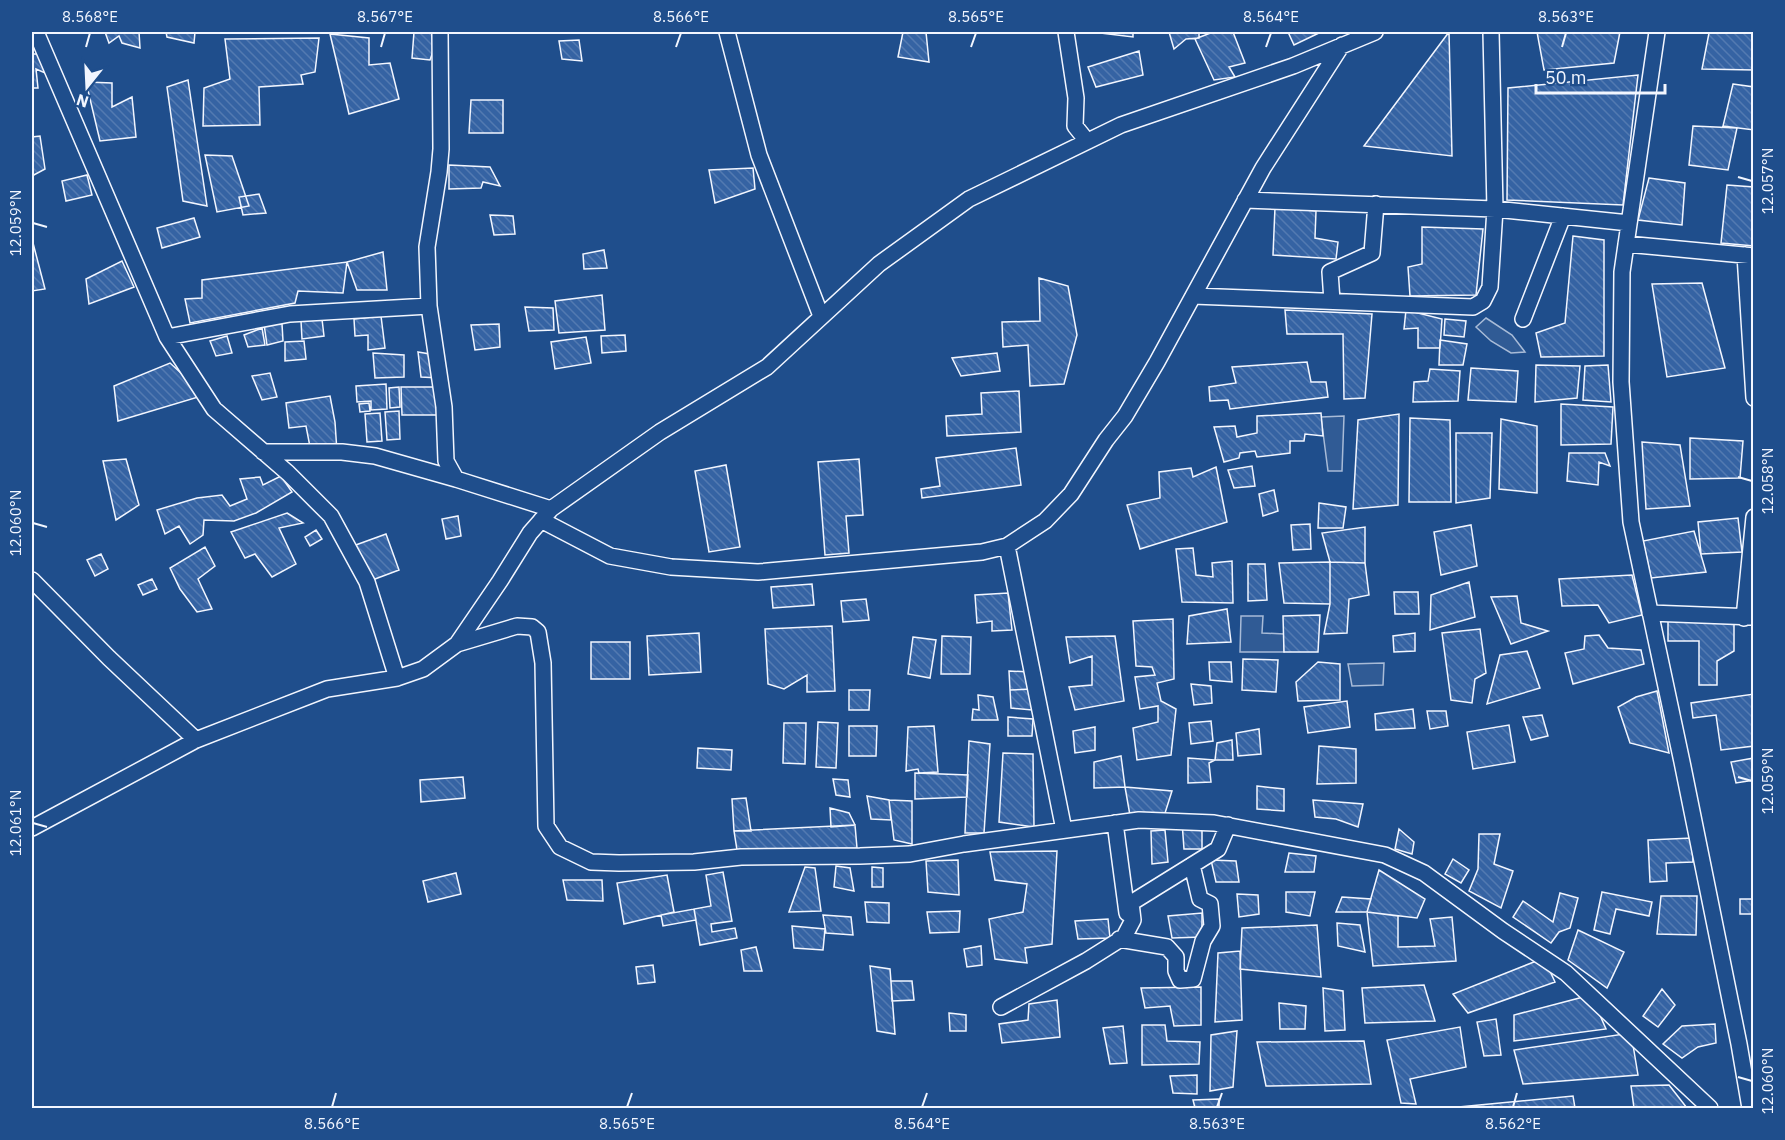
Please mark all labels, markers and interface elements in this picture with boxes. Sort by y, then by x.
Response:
text: 8.568°E [62,7,118,26]
text: 8.567°E [357,7,413,26]
text: 8.566°E [653,7,709,26]
text: 8.565°E [948,7,1004,26]
text: 8.564°E [1243,7,1299,26]
text: 8.563°E [1538,7,1594,26]
north arrow [57,57,117,117]
scale bar [1536,57,1665,95]
text: 50 m [1545,66,1587,89]
text: N [74,90,91,113]
text: 12.057°N [1758,148,1777,214]
text: 12.059°N [6,190,25,256]
text: 12.058°N [1758,448,1777,514]
text: 12.060°N [6,490,25,556]
text: 12.059°N [1758,748,1777,814]
text: 12.061°N [6,790,25,856]
text: 12.060°N [1758,1048,1777,1114]
text: 8.566°E [304,1114,360,1133]
text: 8.565°E [599,1114,655,1133]
text: 8.564°E [894,1114,950,1133]
text: 8.563°E [1189,1114,1245,1133]
text: 8.562°E [1485,1114,1541,1133]

